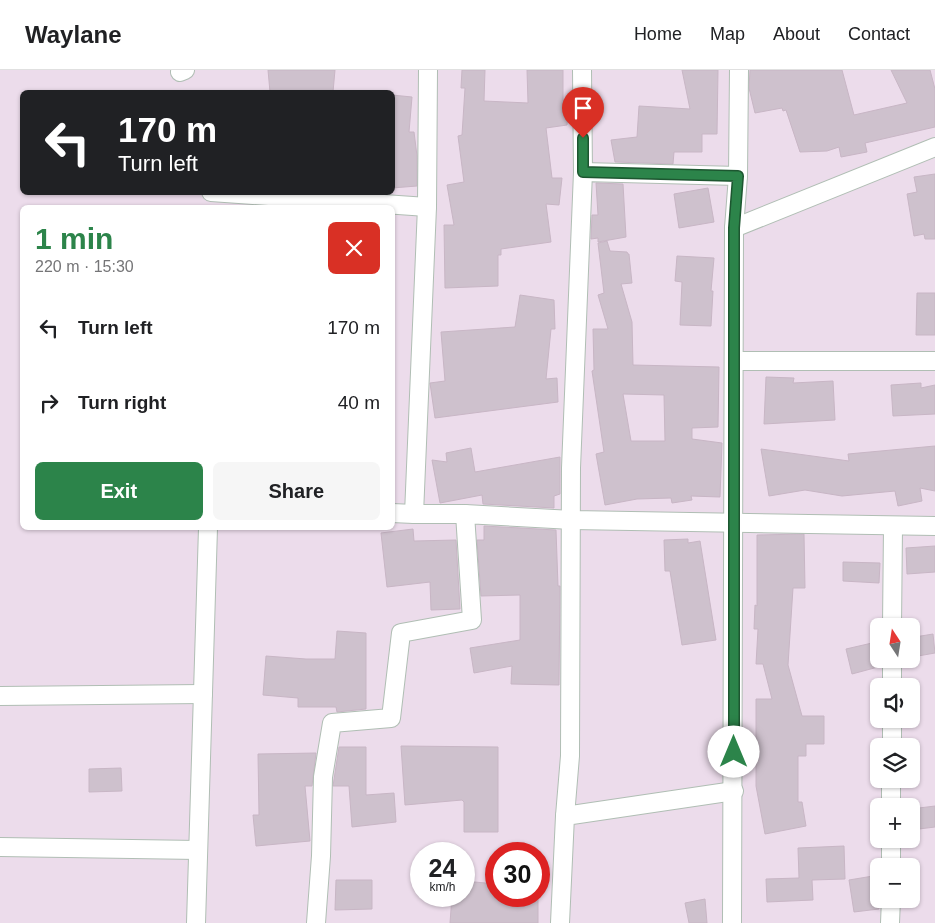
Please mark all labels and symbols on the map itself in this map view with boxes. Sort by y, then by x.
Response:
pin [562,87,604,138]
north arrow [870,618,920,668]
position arrow [707,725,759,777]
speed limit sign: 30 [485,842,550,907]

